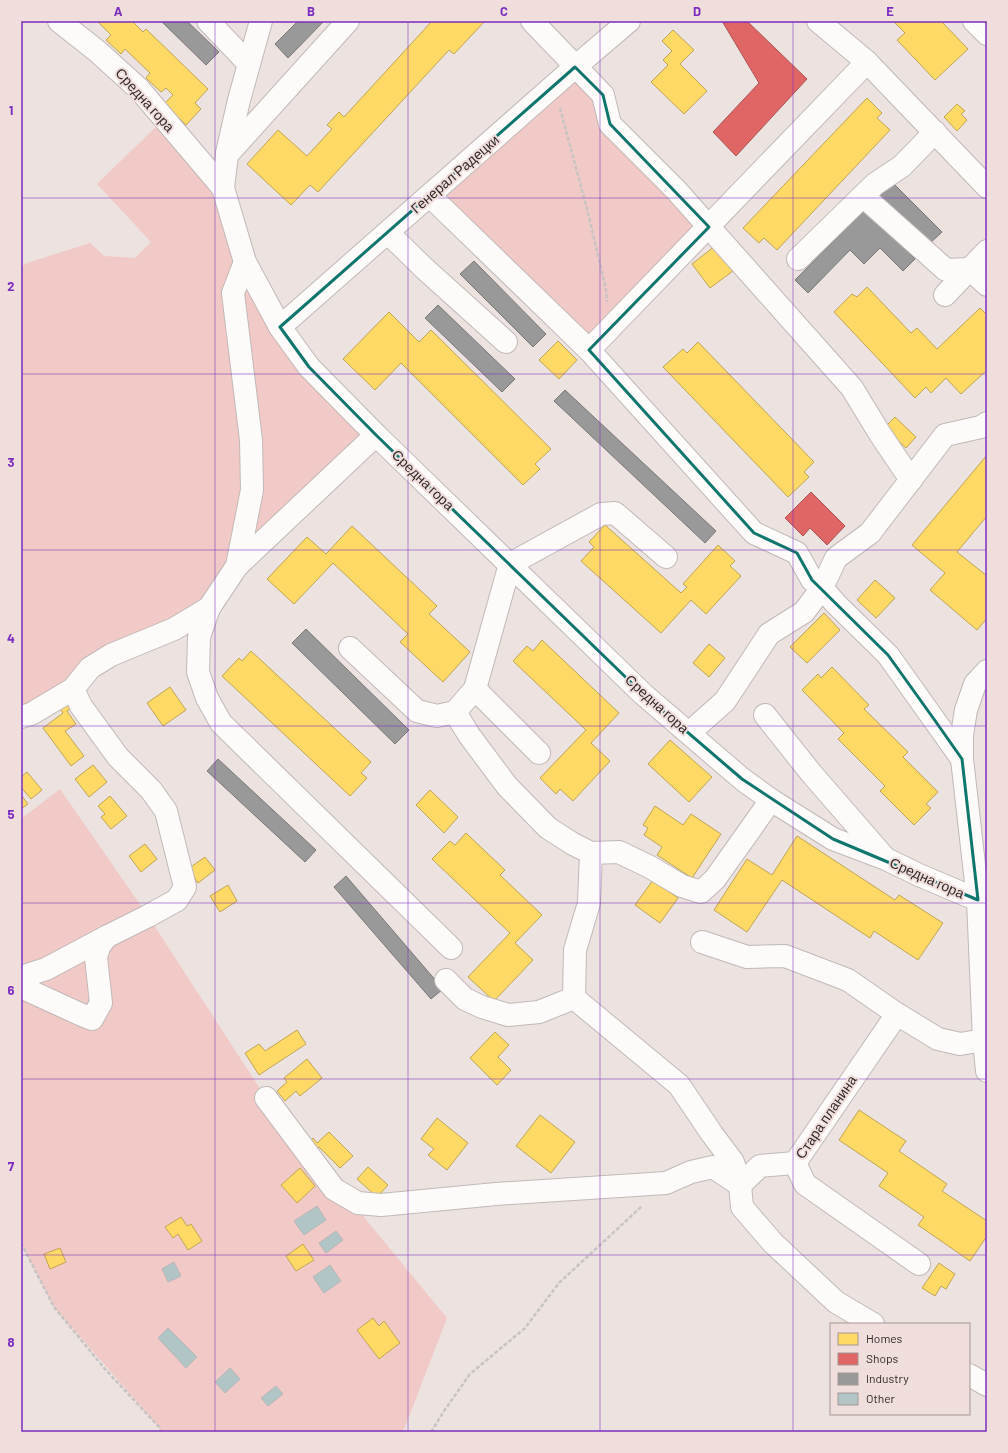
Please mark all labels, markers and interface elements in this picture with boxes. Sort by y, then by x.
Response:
text: A [114,3,123,19]
text: B [307,3,315,19]
text: C [500,3,508,19]
text: D [693,3,701,19]
text: E [886,3,894,19]
street label: Средна гора [112,64,179,135]
text: 1 [9,102,13,118]
street label: Генерал Радецки [407,131,502,216]
text: 2 [7,278,15,294]
street label: Средна гора [389,446,458,514]
text: 3 [7,454,15,470]
text: 4 [7,630,15,646]
street label: Средна гора [622,671,693,737]
text: 5 [7,806,15,822]
street label: Средна гора [887,854,967,902]
text: 6 [8,982,15,998]
street label: Стара планина [791,1072,860,1162]
text: 7 [8,1158,15,1174]
legend [830,1323,970,1415]
text: Homes [866,1331,903,1345]
text: 8 [7,1334,15,1350]
text: Shops [866,1351,899,1365]
text: Industry [866,1371,909,1385]
text: Other [866,1391,896,1405]

